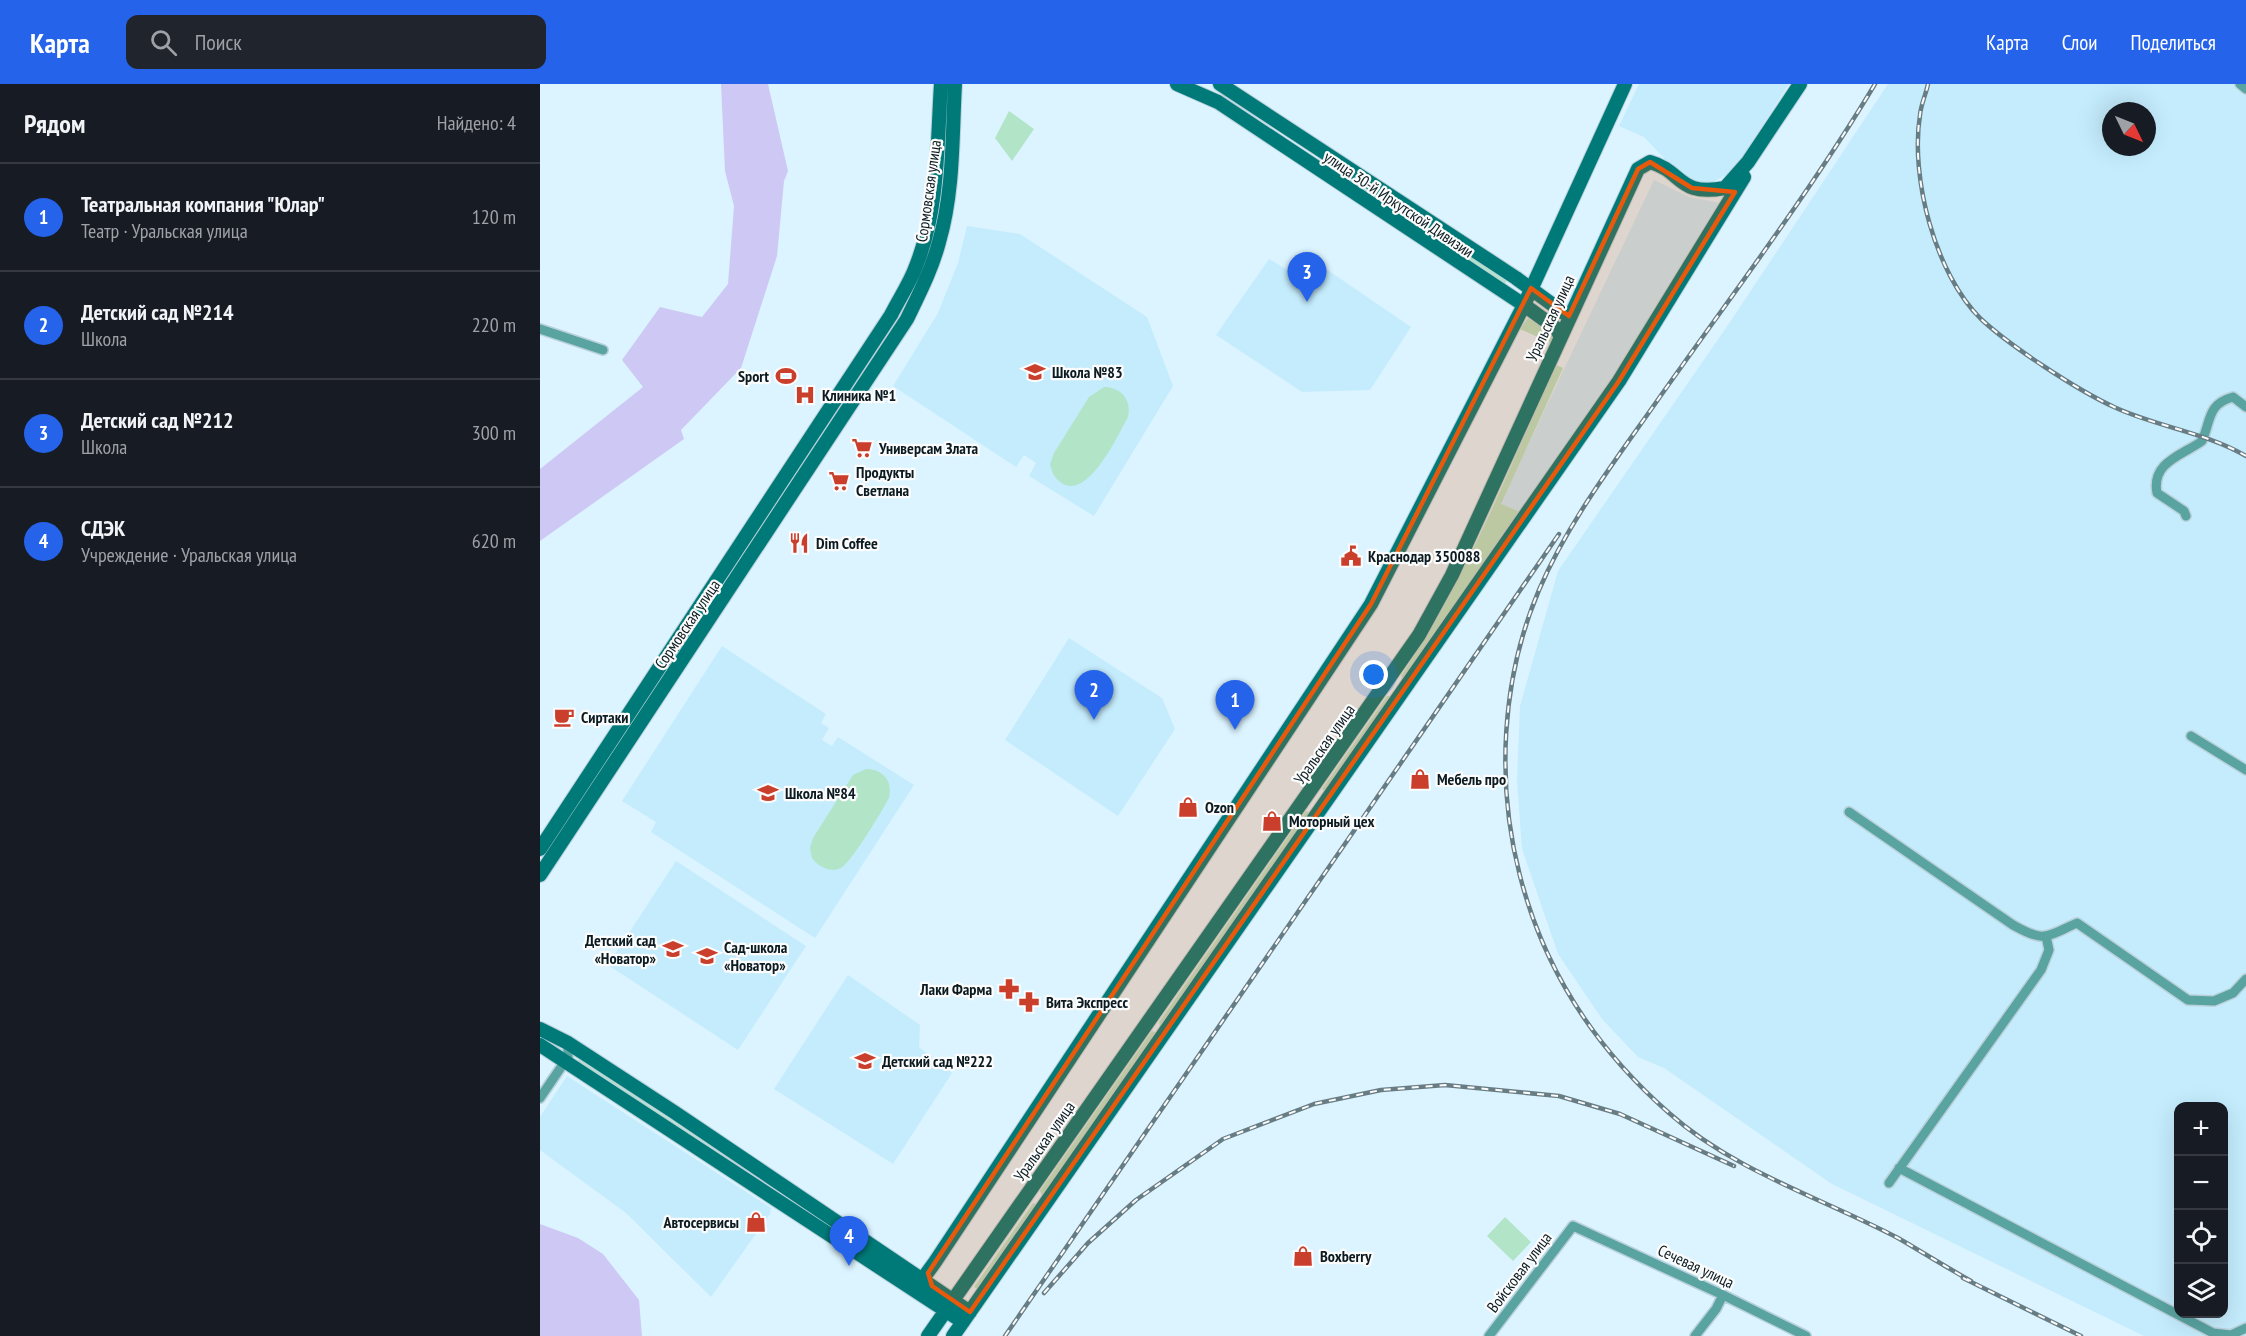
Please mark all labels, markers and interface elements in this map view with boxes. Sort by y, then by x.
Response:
search box [126,15,546,69]
text: Карта [30,24,90,61]
icon: search [147,26,180,59]
text: Поиск [195,28,242,56]
text: Карта [1986,29,2029,56]
text: Слои [2062,29,2097,56]
text: Поделиться [2130,29,2216,56]
north arrow [2102,102,2156,156]
text: Рядом [24,107,85,140]
text: Найдено: 4 [437,110,516,136]
street label: Сормовская улица [911,139,945,243]
street label: улица 30-й Иркутской Дивизии [1320,146,1478,262]
text: Театральная компания "Юлар" [81,190,325,218]
text: 1 [39,204,48,230]
text: 120 m [472,204,516,230]
text: Театр · Уральская улица [81,218,248,244]
pin: 3 [1288,252,1326,302]
street label: Уральская улица [1521,272,1579,364]
text: Детский сад №214 [81,298,233,326]
text: 2 [39,312,48,338]
text: 220 m [472,312,516,338]
text: Школа [81,326,127,352]
school or university icon: Школа №83 [1023,360,1047,384]
place label: Школа №83 [1052,362,1123,382]
sports icon: Sport [774,364,798,388]
place label: Sport [738,366,769,386]
hospital icon: Клиника №1 [793,383,817,407]
place label: Клиника №1 [822,385,896,405]
text: Детский сад №212 [81,406,233,434]
text: 3 [39,420,48,446]
text: 300 m [472,420,516,446]
text: Школа [81,434,127,460]
supermarket icon: Универсам Злата [850,436,874,460]
place label: Универсам Злата [878,438,978,458]
place label: Продукты Светлана [856,462,914,500]
supermarket icon: Продукты Светлана [827,469,851,493]
text: СДЭК [81,514,125,542]
text: 4 [39,528,48,554]
text: 620 m [472,528,516,554]
restaurant icon: Dim Coffee [787,531,811,555]
place label: Dim Coffee [816,533,878,553]
text: Учреждение · Уральская улица [81,542,297,568]
public building icon: Краснодар 350088 [1339,544,1363,568]
place label: Краснодар 350088 [1368,546,1480,566]
street label: Сормовская улица [650,576,724,672]
your location [1359,660,1388,689]
pin: 2 [1074,670,1114,720]
pin: 1 [1216,680,1254,730]
street label: Уральская улица [1289,700,1359,788]
cafe icon: Сиртаки [552,705,576,729]
place label: Сиртаки [581,707,628,727]
shop icon: Мебель про [1408,767,1432,791]
place label: Мебель про [1437,769,1506,789]
school or university icon: Школа №84 [756,781,780,805]
place label: Школа №84 [785,783,856,803]
shop icon: Ozon [1176,795,1200,819]
place label: Ozon [1205,797,1234,817]
shop icon: Моторный цех [1260,809,1284,833]
place label: Моторный цех [1289,811,1375,831]
place label: Детский сад «Новатор» [585,930,657,968]
school or university icon: Детский сад «Новатор» [661,937,685,961]
place label: Сад-школа «Новатор» [724,937,788,975]
school or university icon: Сад-школа «Новатор» [695,944,719,968]
pharmacy icon: Лаки Фарма [997,977,1021,1001]
place label: Лаки Фарма [919,979,992,999]
pharmacy icon: Вита Экспресс [1017,990,1041,1014]
place label: Вита Экспресс [1046,992,1128,1012]
school or university icon: Детский сад №222 [853,1049,877,1073]
place label: Детский сад №222 [882,1051,993,1071]
street label: Уральская улица [1009,1097,1079,1185]
map controls [2174,1102,2228,1318]
button: + [2174,1102,2228,1156]
button: − [2174,1156,2228,1210]
shop icon: Автосервисы [744,1210,768,1234]
button: locate [2174,1210,2228,1264]
place label: Автосервисы [662,1212,739,1232]
pin: 4 [830,1216,868,1266]
street label: Войсковая улица [1482,1228,1556,1316]
street label: Сечевая улица [1655,1240,1737,1292]
shop icon: Boxberry [1291,1244,1315,1268]
place label: Boxberry [1320,1246,1372,1266]
button: layers [2174,1264,2228,1318]

